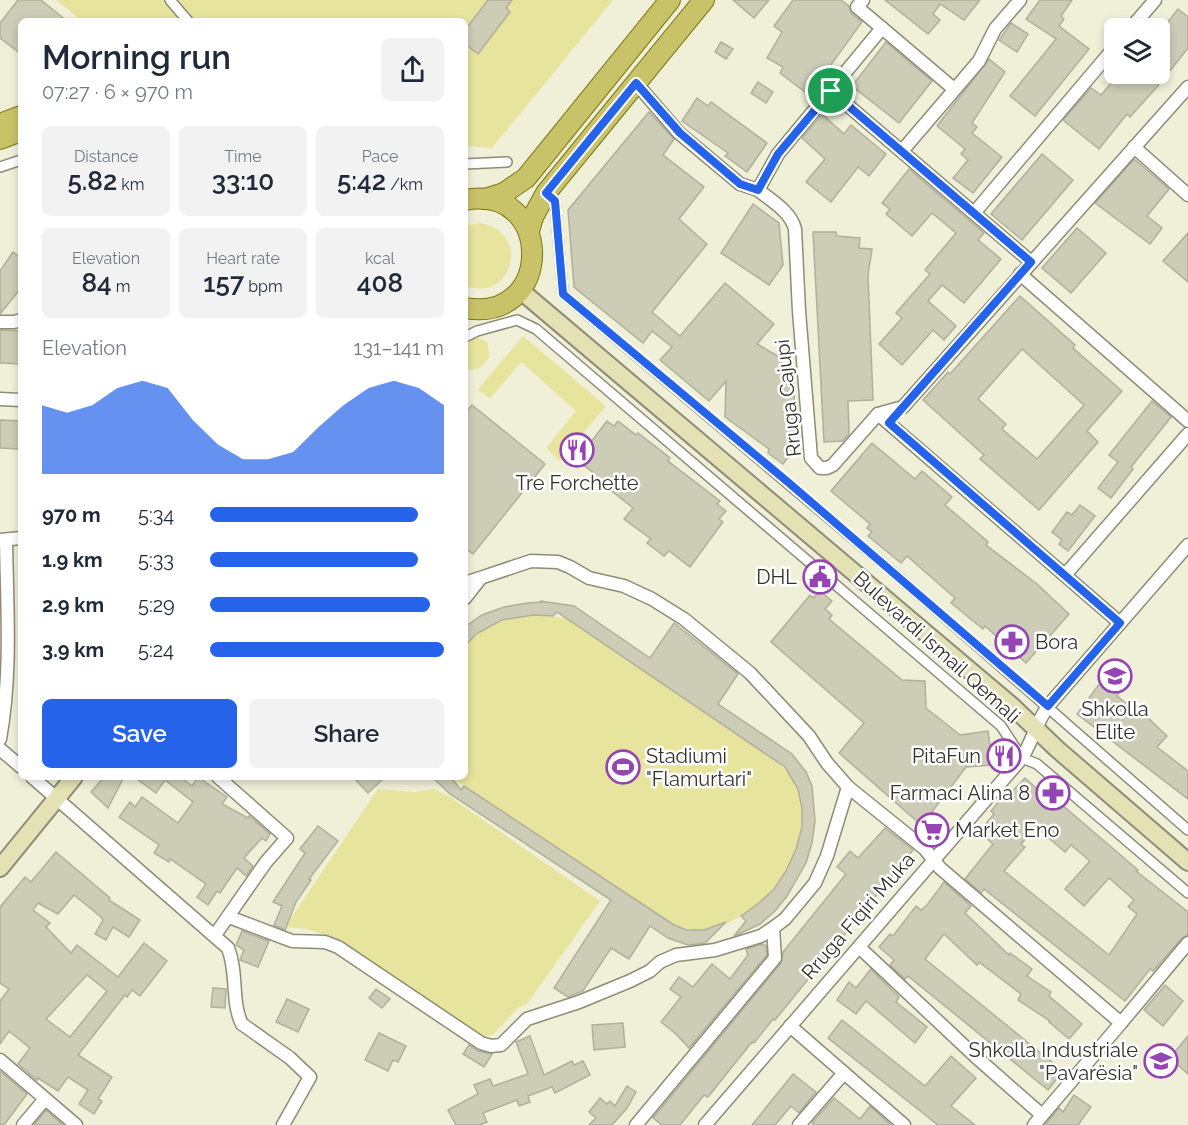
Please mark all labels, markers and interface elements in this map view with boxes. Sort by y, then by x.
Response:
map controls [1104,18,1170,84]
button: layers [1104,18,1170,84]
text: Morning run [42,38,231,77]
button: share [381,38,444,101]
pin [805,65,856,116]
icon: arrive [814,74,847,107]
text: 07:27 · 6 × 970 m [42,80,193,104]
text: Distance [74,147,138,166]
text: Time [224,147,262,166]
text: Pace [362,147,398,166]
text: 5.82 [67,166,117,196]
text: 33:10 [212,166,274,196]
text: 5:42 [337,166,386,196]
text: km [117,175,145,194]
text: /km [386,175,423,194]
text: Elevation [72,249,140,268]
text: Heart rate [206,249,280,268]
text: kcal [365,249,395,268]
text: 84 [81,268,112,298]
text: 157 [203,268,244,298]
text: 408 [357,268,403,298]
text: m [112,277,131,296]
text: bpm [244,277,283,296]
text: Elevation [42,336,127,360]
text: 131–141 m [354,336,444,360]
street label: Rruga Cajupi [770,338,806,458]
restaurant icon: Tre Forchette [559,432,595,468]
place label: Tre Forchette [516,471,639,495]
text: 970 m [42,503,101,527]
text: 5:34 [138,503,174,527]
text: 1.9 km [42,548,103,572]
text: 5:33 [138,548,174,572]
public building icon: DHL [802,559,838,595]
place label: DHL [756,565,797,589]
street label: Bulevardi Ismail Qemali [849,566,1025,728]
text: 2.9 km [42,593,104,617]
text: 5:29 [138,593,175,617]
pharmacy icon: Bora [994,624,1030,660]
place label: Bora [1035,630,1078,654]
text: 3.9 km [42,638,104,662]
text: 5:24 [138,638,174,662]
school or university icon: Shkolla Elite [1097,658,1133,694]
place label: Shkolla Elite [1081,697,1149,744]
button: Save [42,699,237,768]
button: Share [249,699,444,768]
restaurant icon: PitaFun [986,738,1022,774]
place label: Stadiumi "Flamurtari" [646,744,752,791]
place label: PitaFun [912,744,981,768]
sports icon: Stadiumi "Flamurtari" [605,749,641,785]
pharmacy icon: Farmaci Alina 8 [1035,775,1071,811]
place label: Farmaci Alina 8 [890,781,1030,805]
supermarket icon: Market Eno [914,812,950,848]
place label: Market Eno [955,818,1060,842]
street label: Rruga Fiqiri Muka [796,848,920,984]
place label: Shkolla Industriale "Pavarësia" [969,1038,1138,1085]
school or university icon: Shkolla Industriale "Pavarësia" [1143,1043,1179,1079]

